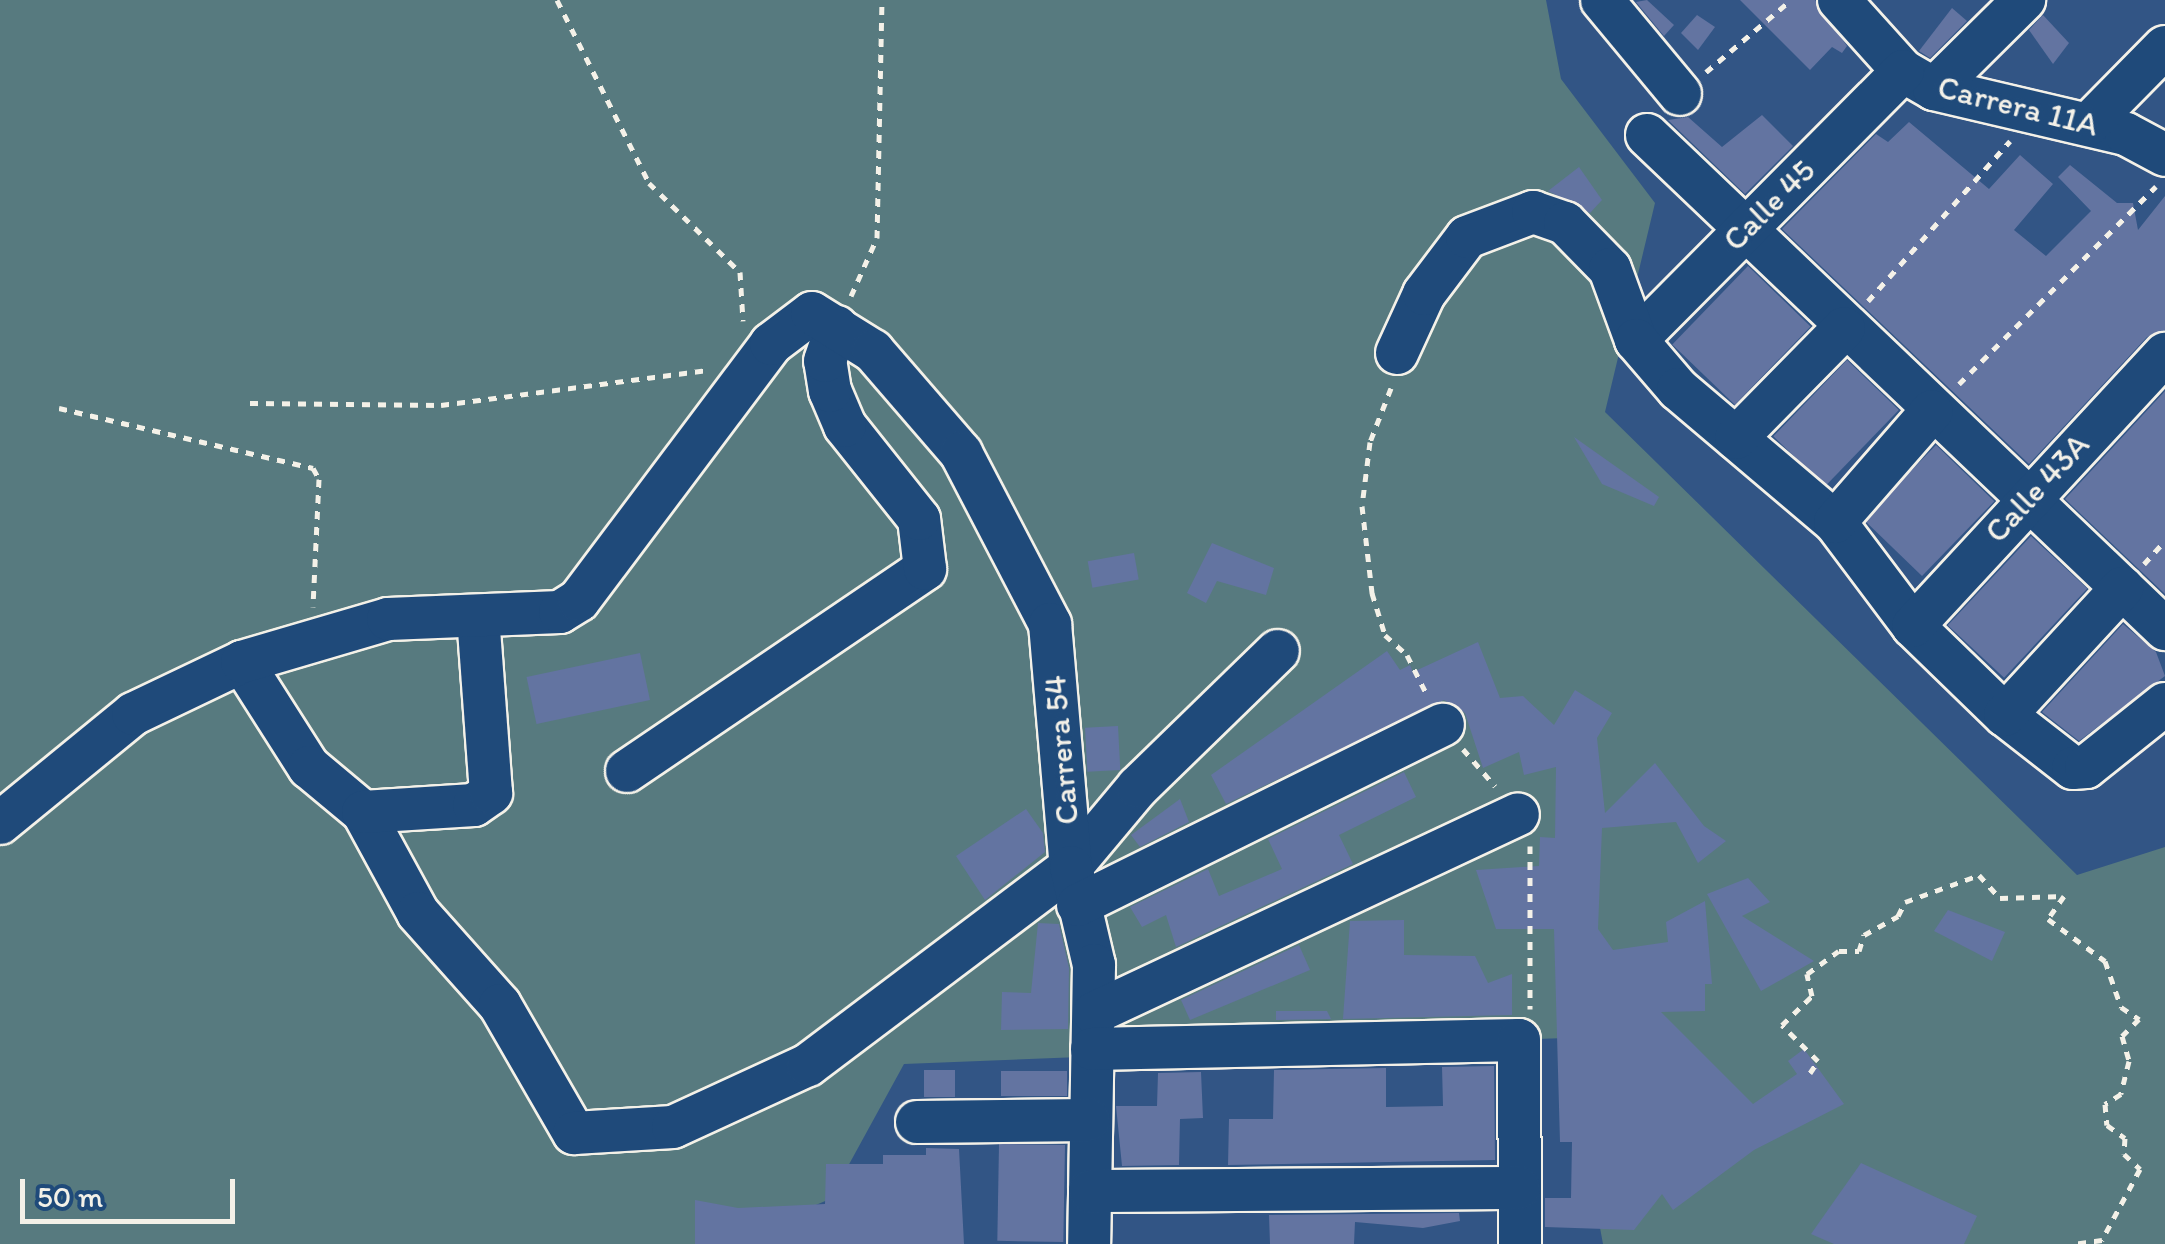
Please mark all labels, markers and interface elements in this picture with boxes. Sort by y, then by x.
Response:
street label: Carrera 11A [1934,68,2102,144]
street label: Calle 45 [1715,151,1823,259]
street label: Calle 43A [1977,426,2097,550]
street label: Carrera 54 [1035,674,1087,826]
scale bar [25,1159,240,1221]
text: 50 m [37,1178,103,1215]

